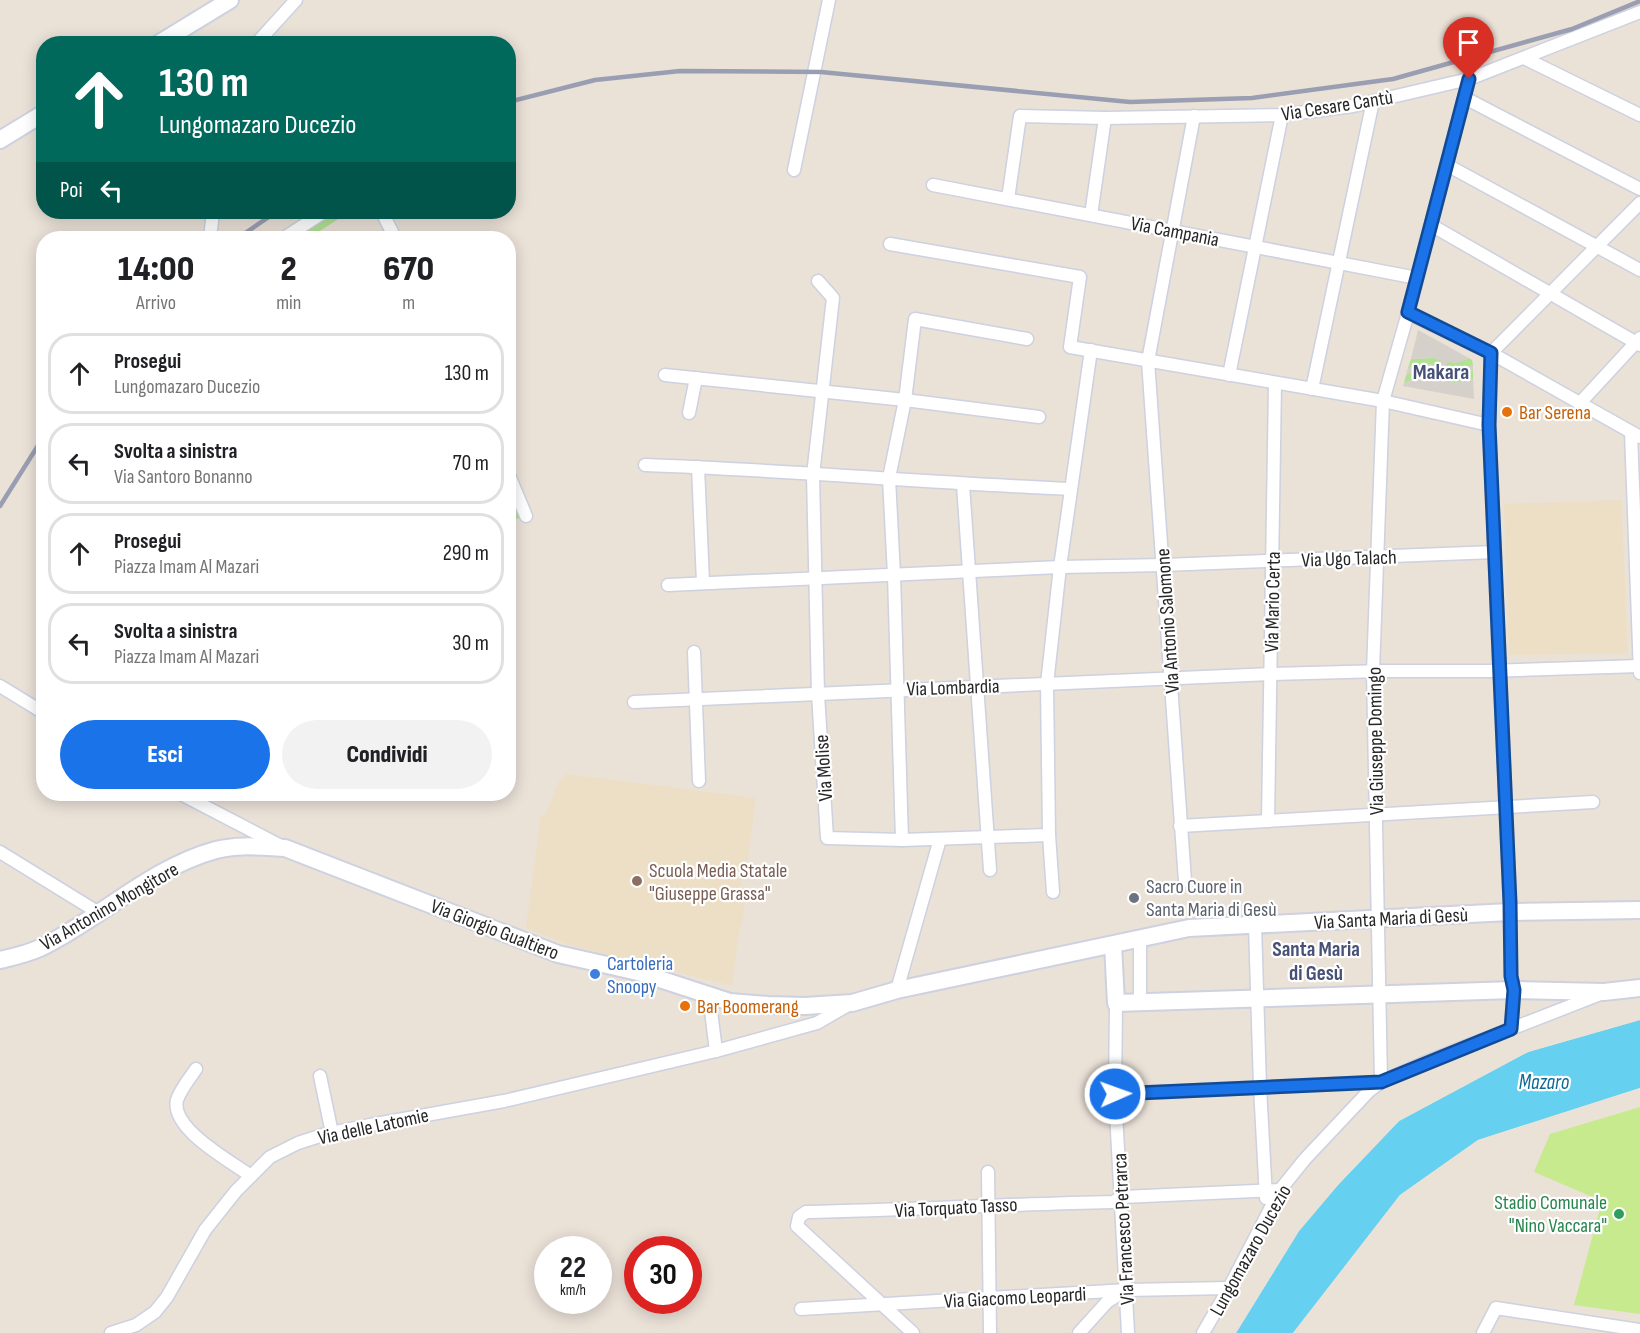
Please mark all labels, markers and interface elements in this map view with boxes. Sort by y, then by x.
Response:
pin [1443,17,1494,79]
icon: arrive [1452,26,1485,59]
text: 130 m [159,58,249,109]
icon: ahead [60,60,138,138]
street label: Via Cesare Cantù [1280,85,1395,127]
text: Lungomazaro Ducezio [159,109,356,141]
icon: left [95,174,128,207]
text: Poi [60,177,83,204]
street label: Via Campania [1129,212,1221,252]
text: 14:00 [118,248,194,291]
text: 2 [281,248,297,291]
text: 670 [383,248,434,291]
text: Arrivo [136,291,176,315]
text: min [276,291,301,315]
text: m [402,291,415,315]
text: Prosegui [114,348,181,375]
icon: ahead [63,357,96,390]
district label: Makara [1413,359,1469,386]
text: 130 m [445,360,489,387]
text: Lungomazaro Ducezio [114,375,260,399]
place label: Bar Serena [1519,401,1591,425]
marker: Bar Serena [1500,405,1514,419]
text: Svolta a sinistra [114,438,237,465]
icon: left [63,447,96,480]
text: 70 m [453,450,489,477]
text: Via Santoro Bonanno [114,465,253,489]
text: Prosegui [114,528,181,555]
icon: ahead [63,537,96,570]
text: 290 m [443,540,489,567]
street label: Via Ugo Talach [1301,545,1397,573]
street label: Via Antonio Salomone [1151,548,1185,694]
street label: Via Mario Certa [1260,551,1286,653]
text: Piazza Imam Al Mazari [114,555,259,579]
text: Svolta a sinistra [114,618,237,645]
icon: left [63,627,96,660]
text: 30 m [452,630,489,657]
text: Piazza Imam Al Mazari [114,645,259,669]
street label: Via Giuseppe Domingo [1363,667,1389,815]
street label: Via Lombardia [906,674,1000,702]
button: Esci [60,720,270,789]
button: Condividi [282,720,492,789]
street label: Via Molise [810,734,838,802]
street label: Via Antonino Mongitore [36,857,183,956]
place label: Scuola Media Statale "Giuseppe Grassa" [649,859,787,906]
marker: Scuola Media Statale "Giuseppe Grassa" [630,874,644,888]
place label: Sacro Cuore in Santa Maria di Gesù [1146,875,1277,922]
marker: Sacro Cuore in Santa Maria di Gesù [1127,891,1141,905]
street label: Via Giorgio Gualtiero [427,894,562,965]
street label: Via Santa Maria di Gesù [1313,903,1469,935]
district label: Santa Maria di Gesù [1272,937,1360,986]
place label: Cartoleria Snoopy [607,952,673,999]
marker: Cartoleria Snoopy [588,967,602,981]
place label: Bar Boomerang [697,995,799,1019]
marker: Bar Boomerang [678,999,692,1013]
position arrow [1083,1062,1147,1126]
water label: Mazaro [1519,1070,1570,1095]
street label: Via delle Latomie [316,1104,431,1150]
street label: Via Francesco Petrarca [1108,1152,1140,1305]
street label: Lungomazaro Ducezio [1205,1181,1297,1320]
place label: Stadio Comunale "Nino Vaccara" [1494,1191,1607,1238]
street label: Via Torquato Tasso [894,1193,1018,1223]
marker: Stadio Comunale "Nino Vaccara" [1612,1207,1626,1221]
speed limit sign: 30 [624,1236,702,1314]
text: 22 [560,1250,586,1286]
text: km/h [560,1281,586,1300]
street label: Via Giacomo Leopardi [943,1282,1087,1314]

